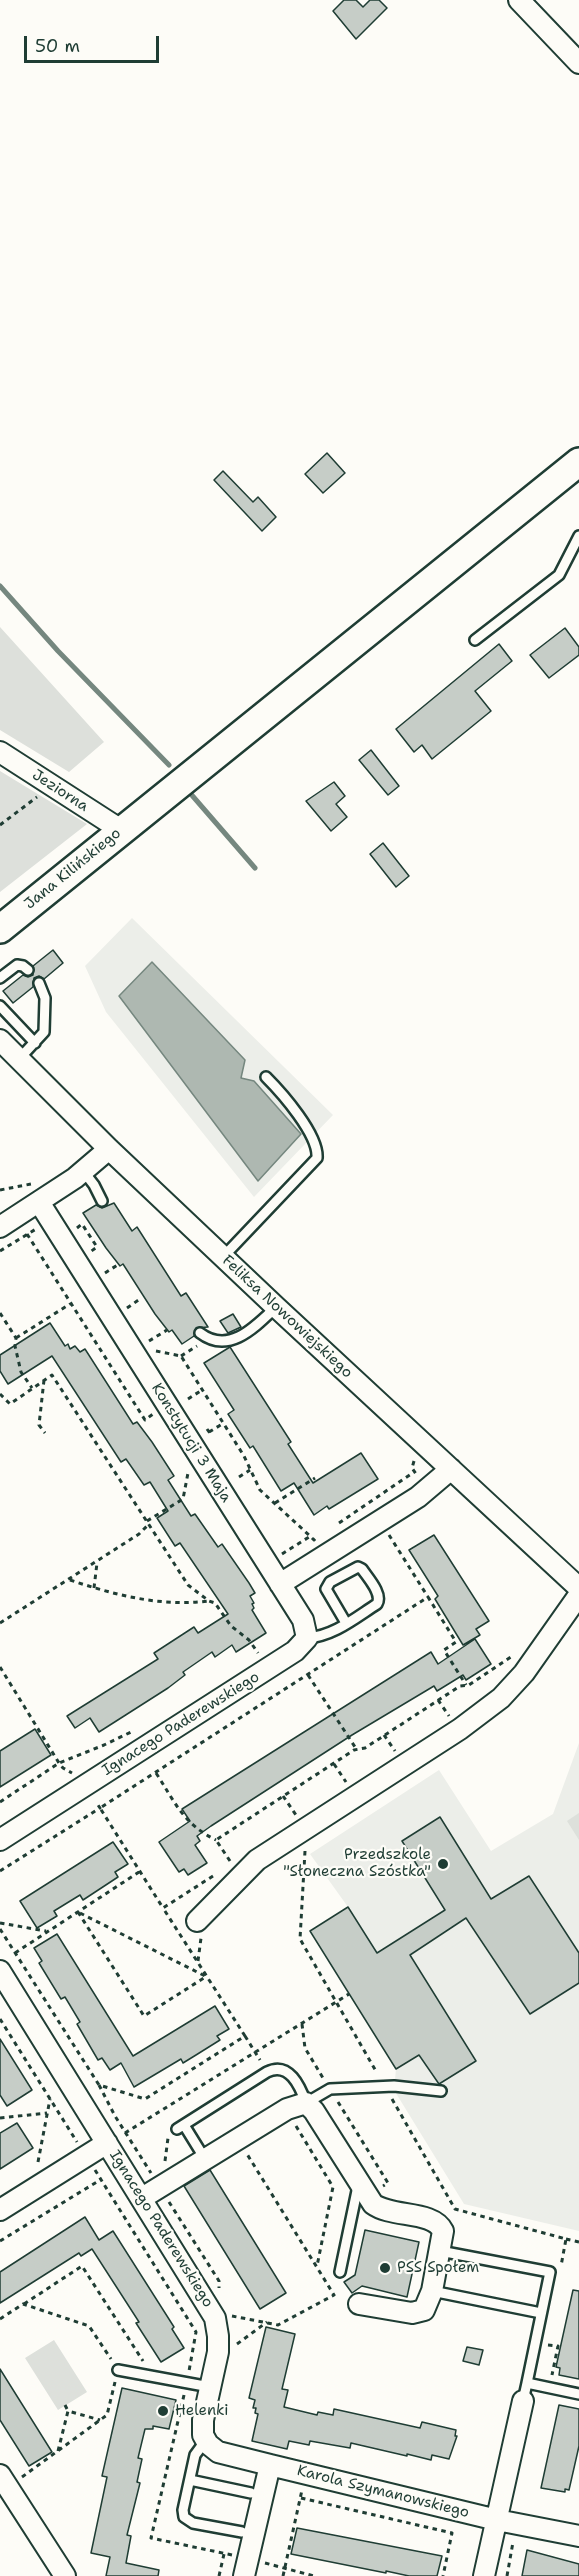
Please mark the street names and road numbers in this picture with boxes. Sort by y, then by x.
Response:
street label: Jeziorna [28,766,92,816]
street label: Jana Kilińskiego [21,825,125,913]
street label: Feliksa Nowowiejskiego [218,1252,356,1382]
street label: Konstytucji 3 Maja [147,1380,235,1506]
street label: Ignacego Paderewskiego [99,1668,263,1780]
street label: Ignacego Paderewskiego [105,2147,217,2311]
street label: Karola Szymanowskiego [295,2462,471,2522]

